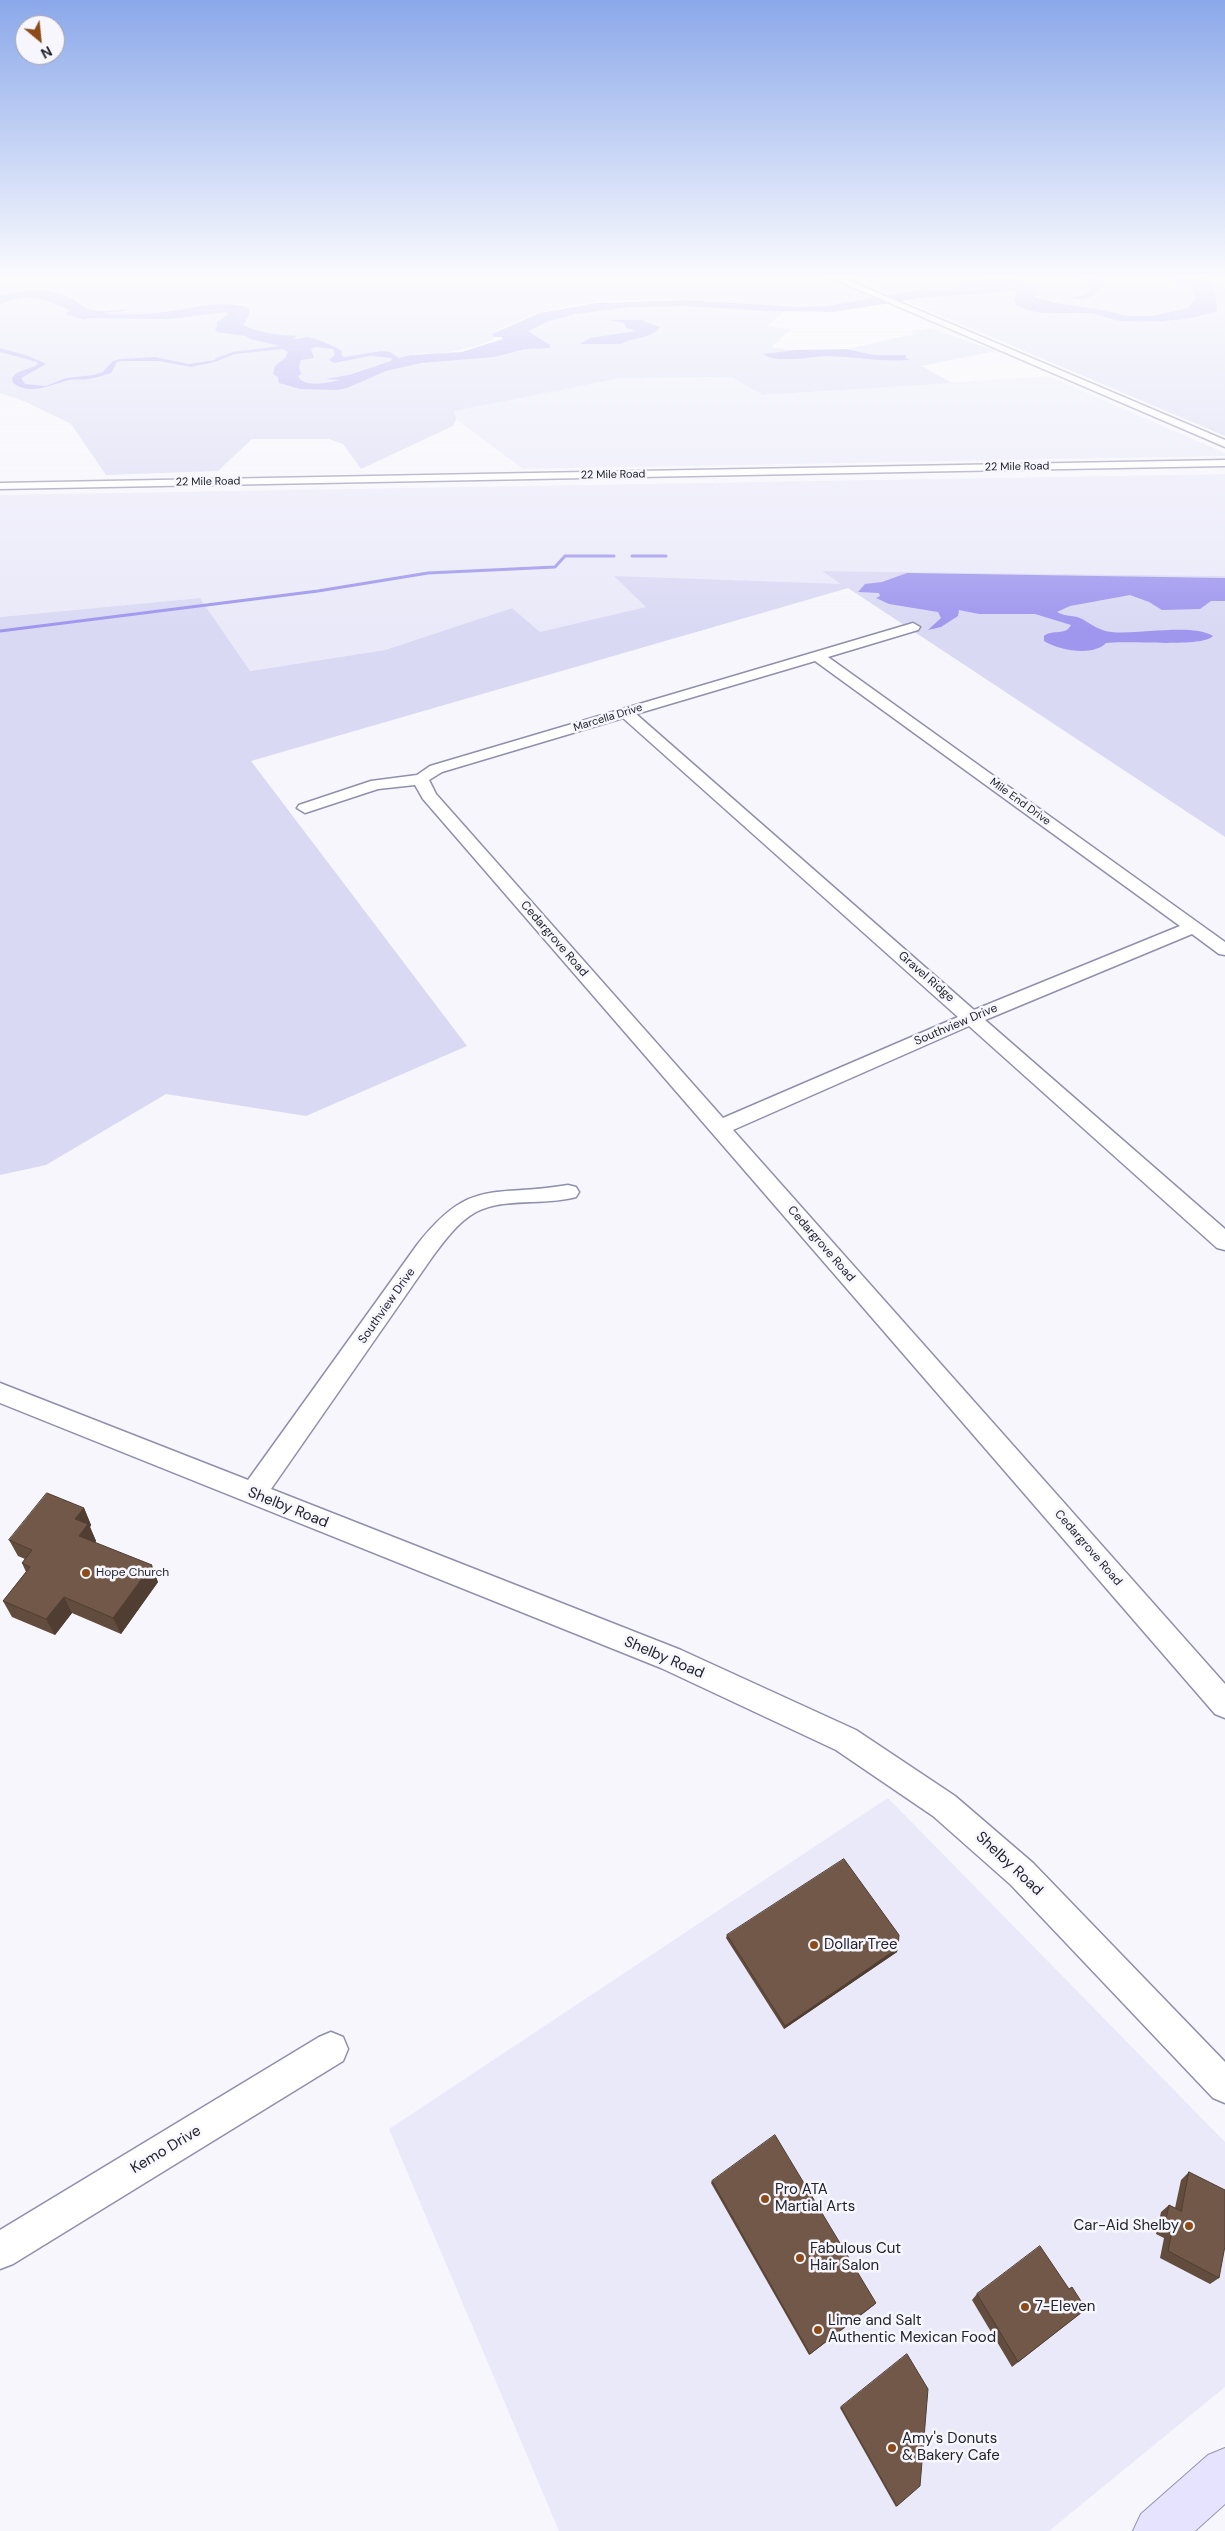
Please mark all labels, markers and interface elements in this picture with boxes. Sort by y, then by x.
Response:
north arrow [15,15,65,65]
text: N [38,42,55,63]
street label: 22 Mile Road [985,460,1049,474]
street label: 22 Mile Road [581,468,645,482]
street label: 22 Mile Road [176,475,240,489]
street label: Marcella Drive [572,701,644,735]
street label: Mile End Drive [987,776,1053,828]
street label: Cedargrove Road [517,898,591,980]
street label: Gravel Ridge [895,949,957,1005]
street label: Southview Drive [912,1001,1000,1049]
street label: Cedargrove Road [784,1203,858,1285]
street label: Southview Drive [356,1265,418,1347]
street label: Shelby Road [245,1484,331,1532]
street label: Cedargrove Road [1051,1507,1125,1589]
place label: Hope Church [96,1566,169,1580]
marker: Hope Church [80,1567,92,1579]
street label: Shelby Road [621,1633,707,1683]
street label: Shelby Road [972,1828,1046,1900]
place label: Dollar Tree [824,1936,897,1954]
marker: Dollar Tree [808,1939,820,1951]
street label: Kemo Drive [128,2122,204,2178]
place label: Pro ATA Martial Arts [775,2181,855,2216]
marker: Pro ATA Martial Arts [759,2193,771,2205]
place label: Car-Aid Shelby [1074,2217,1179,2235]
marker: Car-Aid Shelby [1183,2220,1195,2232]
place label: Fabulous Cut Hair Salon [810,2240,901,2275]
marker: Fabulous Cut Hair Salon [794,2252,806,2264]
place label: 7-Eleven [1035,2298,1095,2316]
marker: 7-Eleven [1019,2301,1031,2313]
place label: Lime and Salt Authentic Mexican Food [828,2312,996,2347]
marker: Lime and Salt Authentic Mexican Food [812,2324,824,2336]
place label: Amy's Donuts & Bakery Cafe [902,2430,1000,2465]
marker: Amy's Donuts & Bakery Cafe [886,2442,898,2454]

